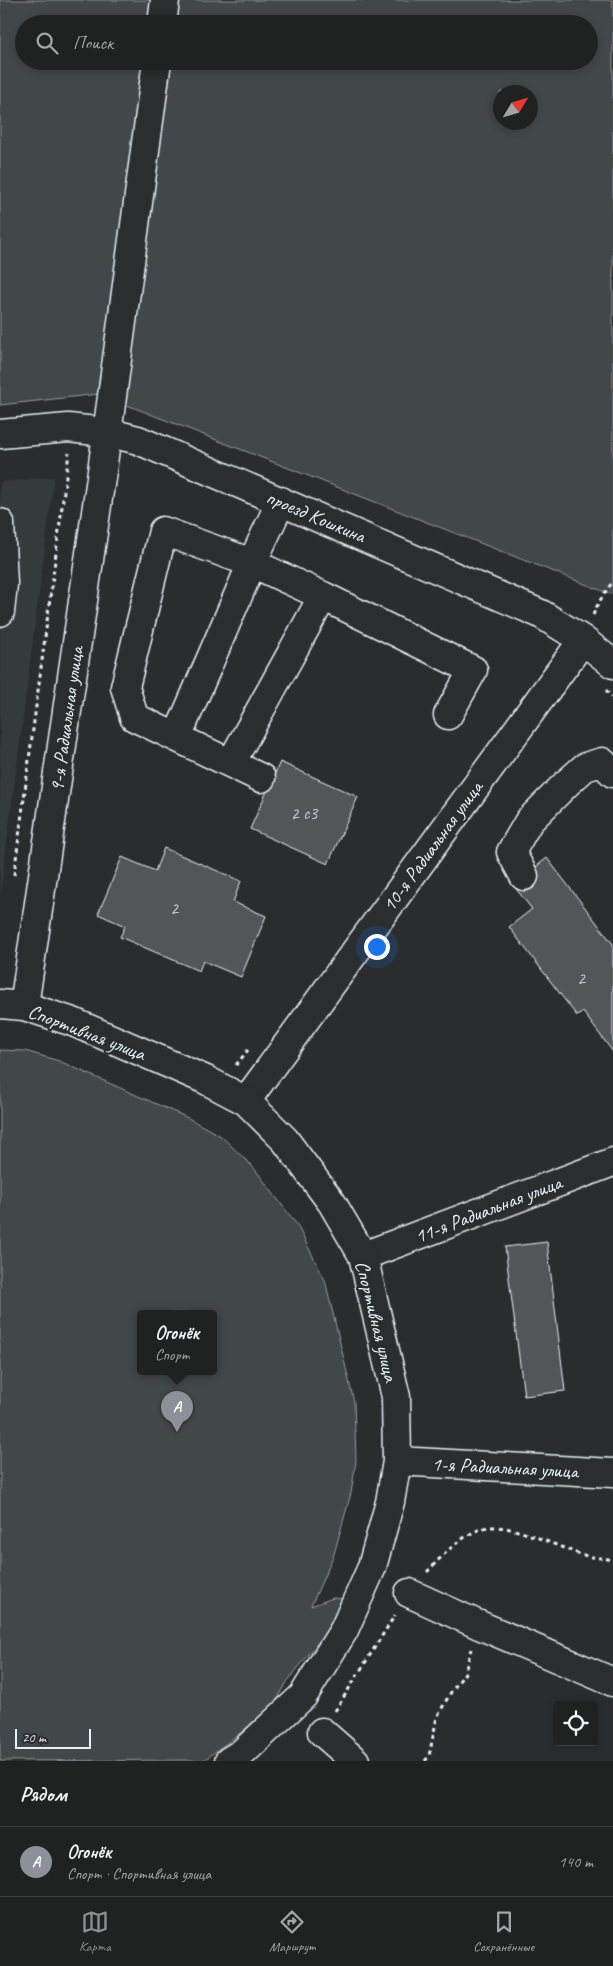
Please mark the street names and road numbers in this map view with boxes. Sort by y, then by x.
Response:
street label: проезд Кошкина [263,484,371,549]
street label: 9-я Радиальная улица [44,643,89,793]
street label: 10-я Радиальная улица [377,775,489,916]
street label: Спортивная улица [25,999,150,1067]
street label: 11-я Радиальная улица [411,1169,567,1249]
street label: Спортивная улица [349,1258,404,1385]
street label: 1-я Радиальная улица [431,1451,580,1484]

